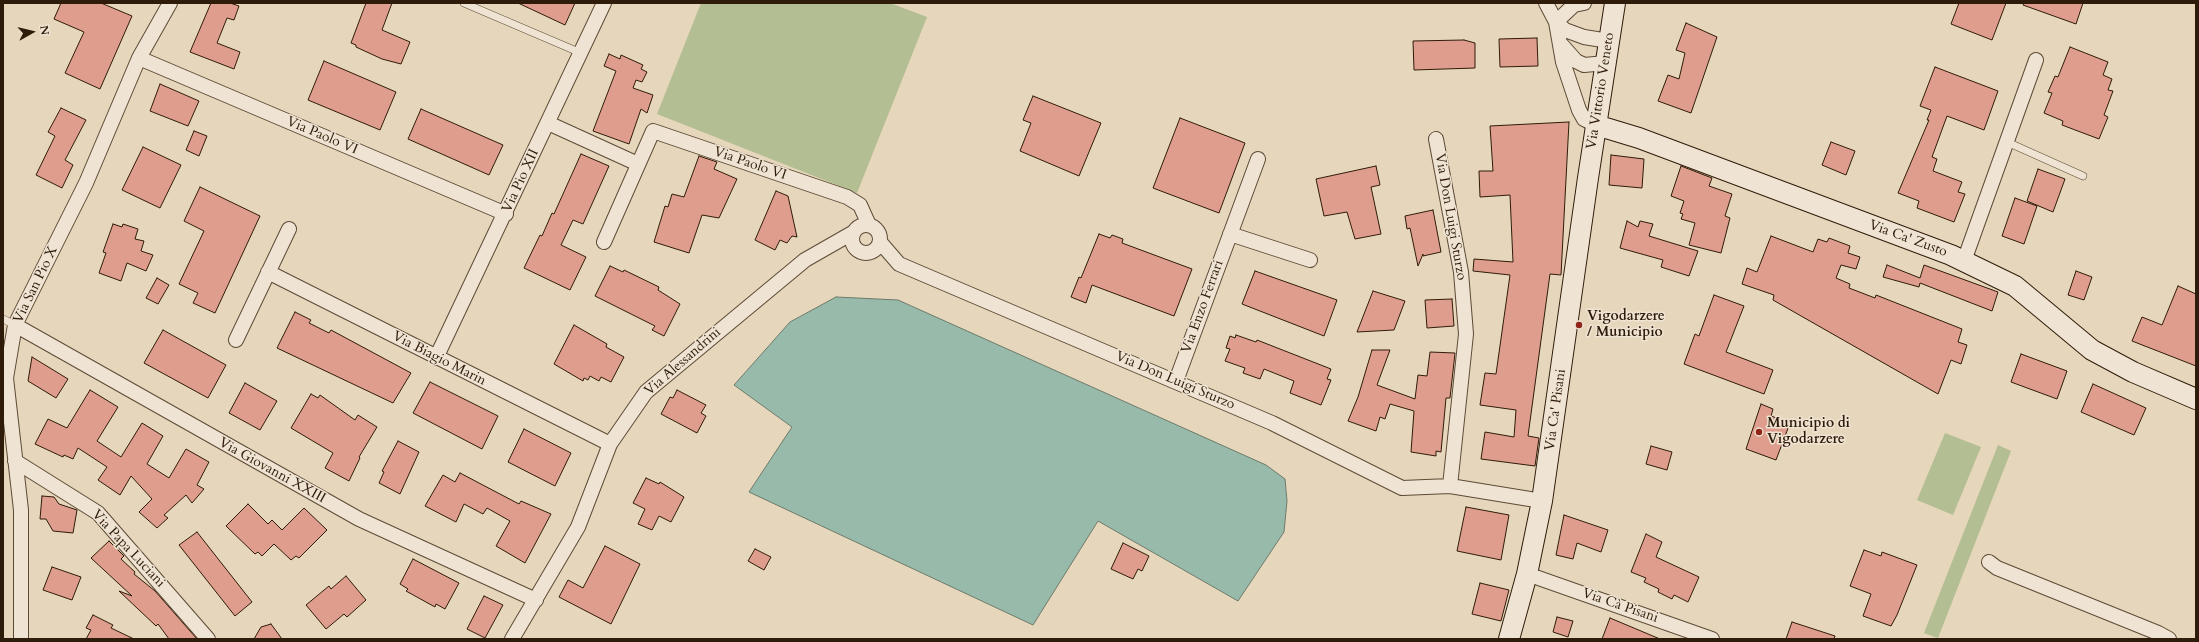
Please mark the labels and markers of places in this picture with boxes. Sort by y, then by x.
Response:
place label: Vigodarzere / Municipio [1587,309,1665,342]
marker: Vigodarzere / Municipio [1574,320,1584,330]
place label: Municipio di Vigodarzere [1767,416,1850,448]
marker: Municipio di Vigodarzere [1754,427,1764,437]

